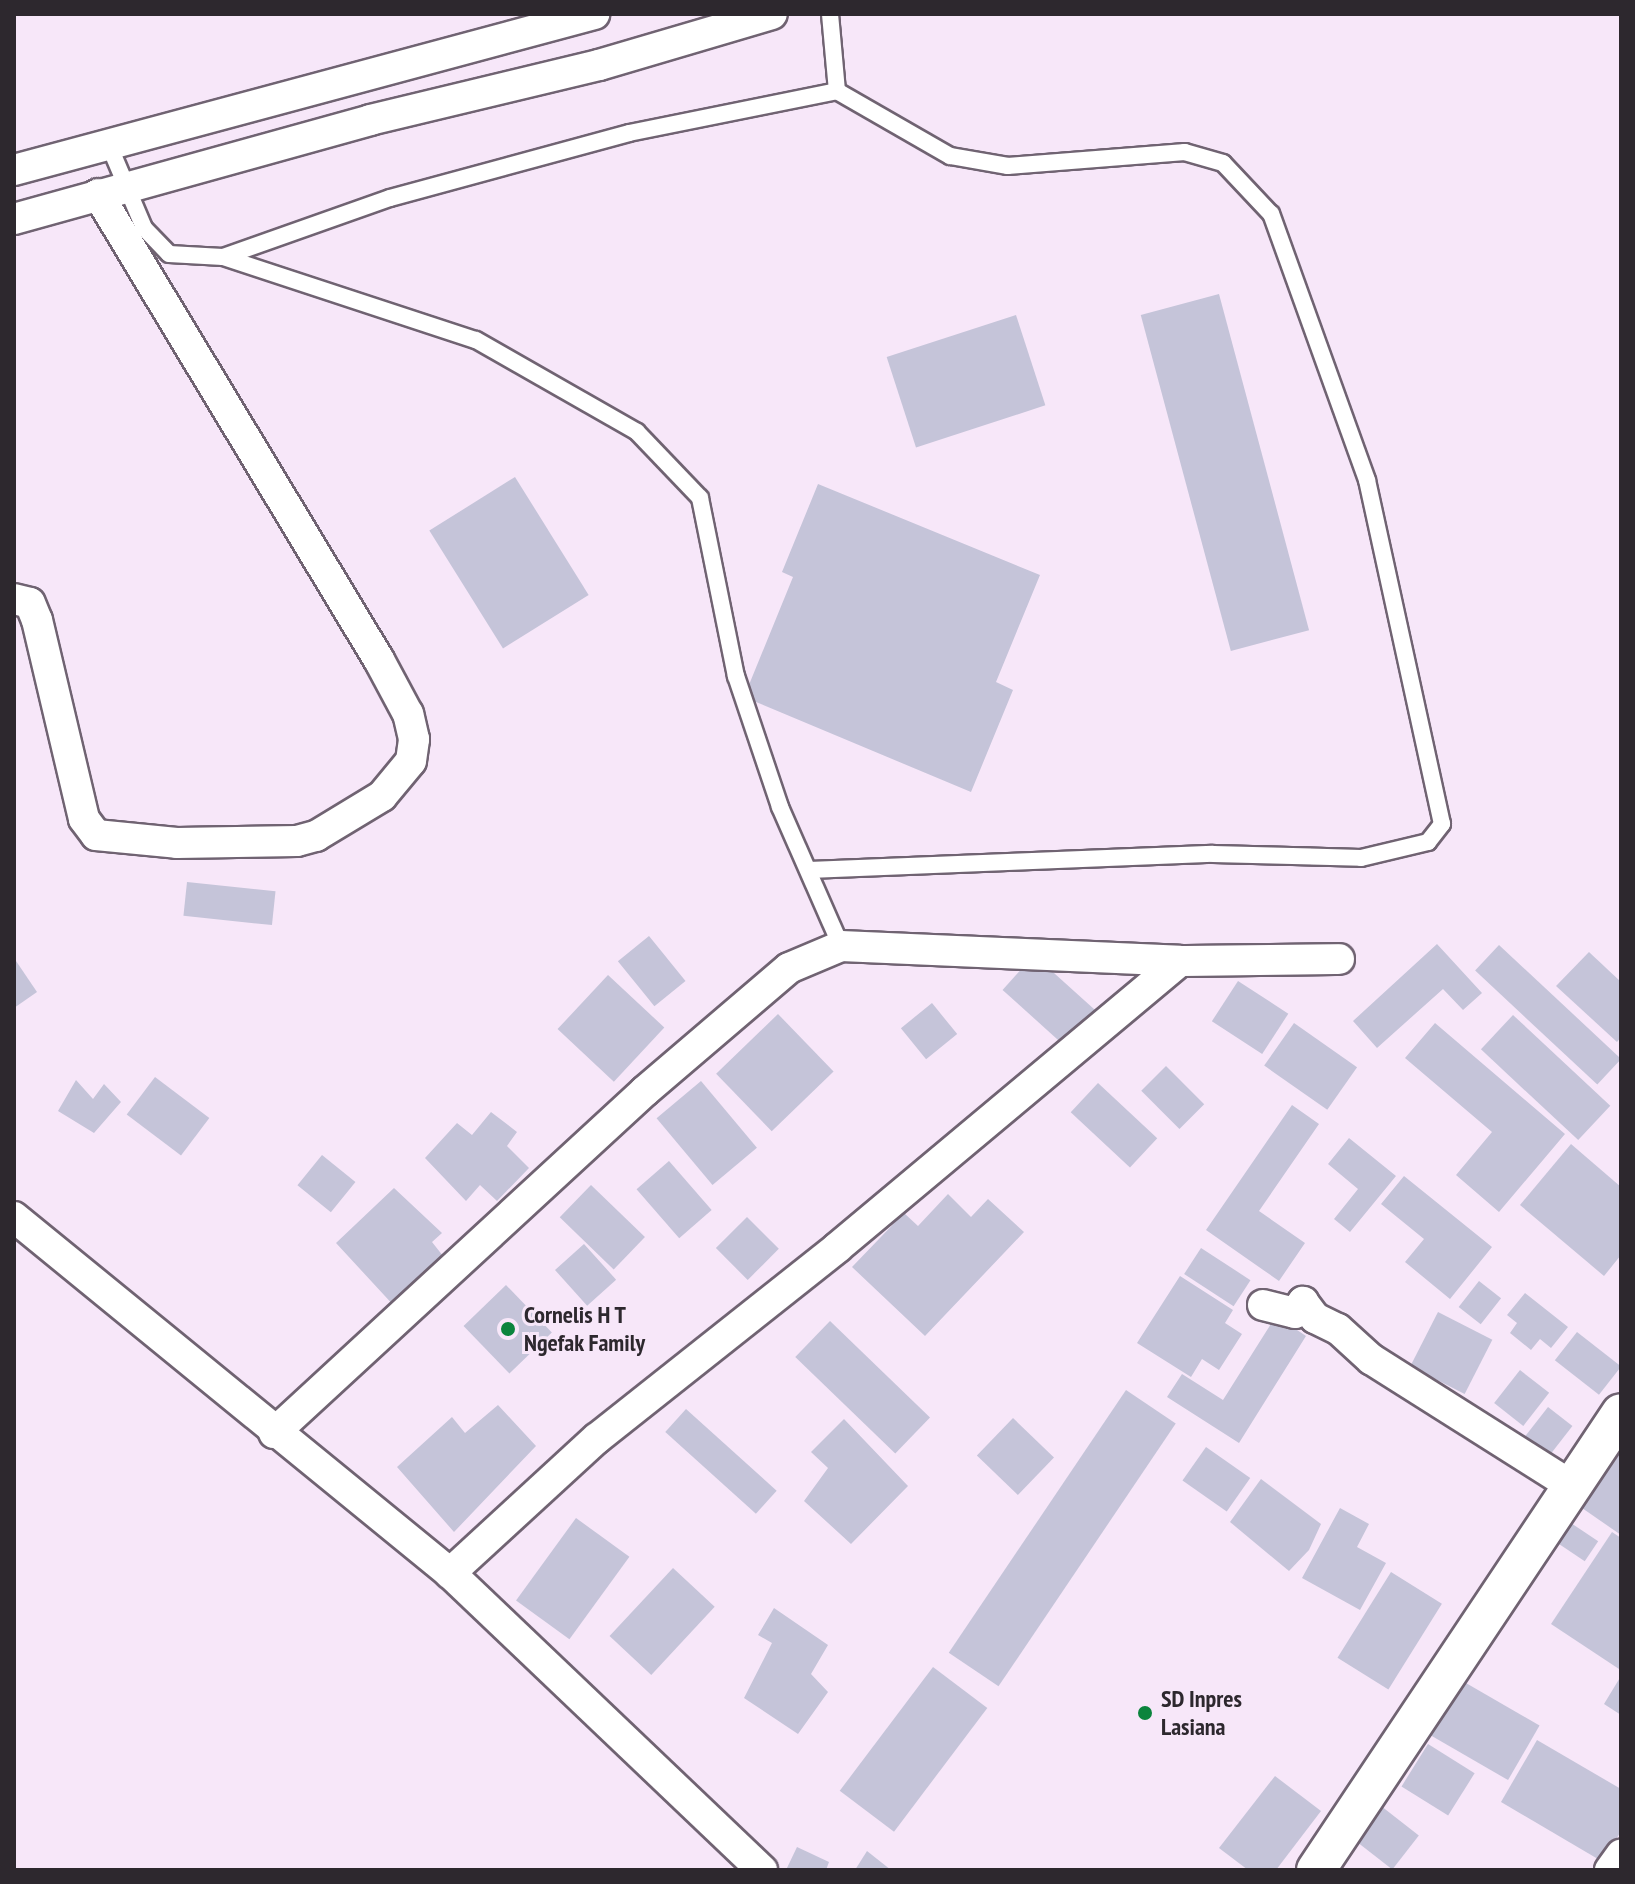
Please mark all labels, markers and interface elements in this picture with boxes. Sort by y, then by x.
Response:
place label: Cornelis H T Ngefak Family [524,1301,646,1357]
marker: Cornelis H T Ngefak Family [499,1320,517,1338]
place label: SD Inpres Lasiana [1161,1685,1242,1741]
marker: SD Inpres Lasiana [1136,1704,1154,1722]

